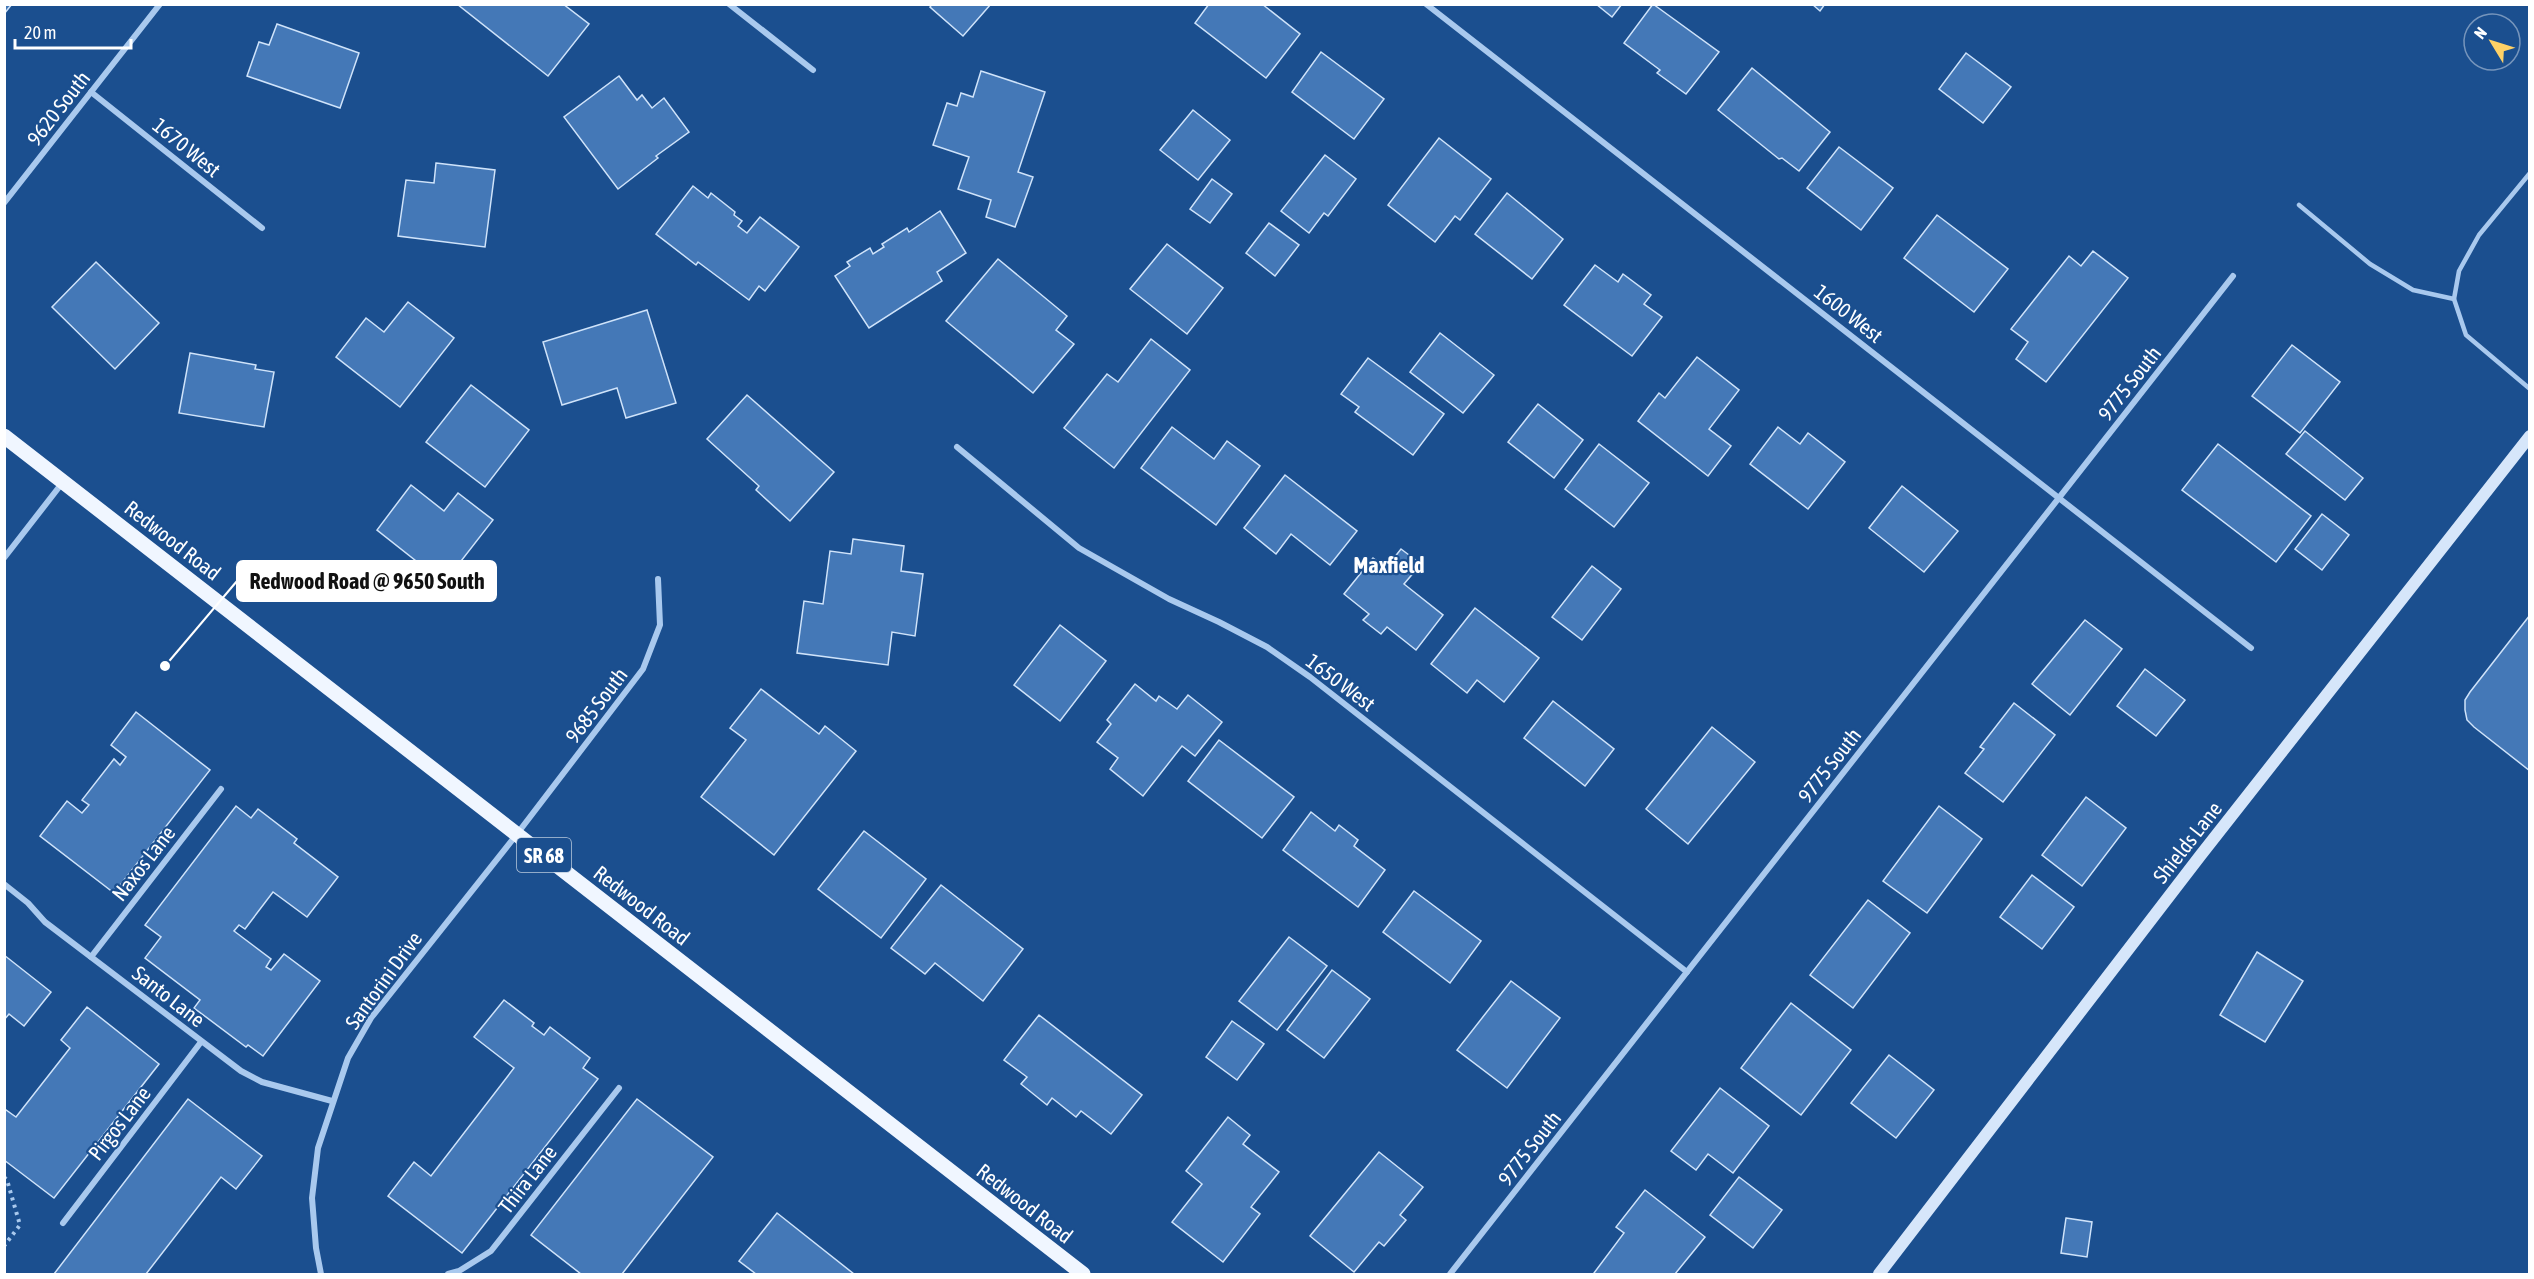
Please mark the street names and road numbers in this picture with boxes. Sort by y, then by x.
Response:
street label: 9620 South [22,66,94,150]
street label: 1670 West [148,113,226,181]
street label: 1600 West [1810,279,1888,347]
street label: 9775 South [2093,341,2165,425]
street label: Redwood Road [120,495,226,585]
street label: 1650 West [1302,648,1380,716]
street label: 9685 South [560,663,632,747]
street label: 9775 South [1793,723,1865,807]
street label: Shields Lane [2148,797,2226,887]
street label: Naxos Lane [106,821,180,905]
road number: SR 68 [517,838,571,872]
street label: Redwood Road [589,860,695,950]
street label: Santorini Drive [340,927,426,1033]
street label: Santo Lane [128,960,210,1032]
street label: Pirgos Lane [83,1081,155,1165]
street label: 9775 South [1493,1106,1565,1190]
street label: Thira Lane [493,1140,561,1218]
street label: Redwood Road [972,1158,1078,1248]

